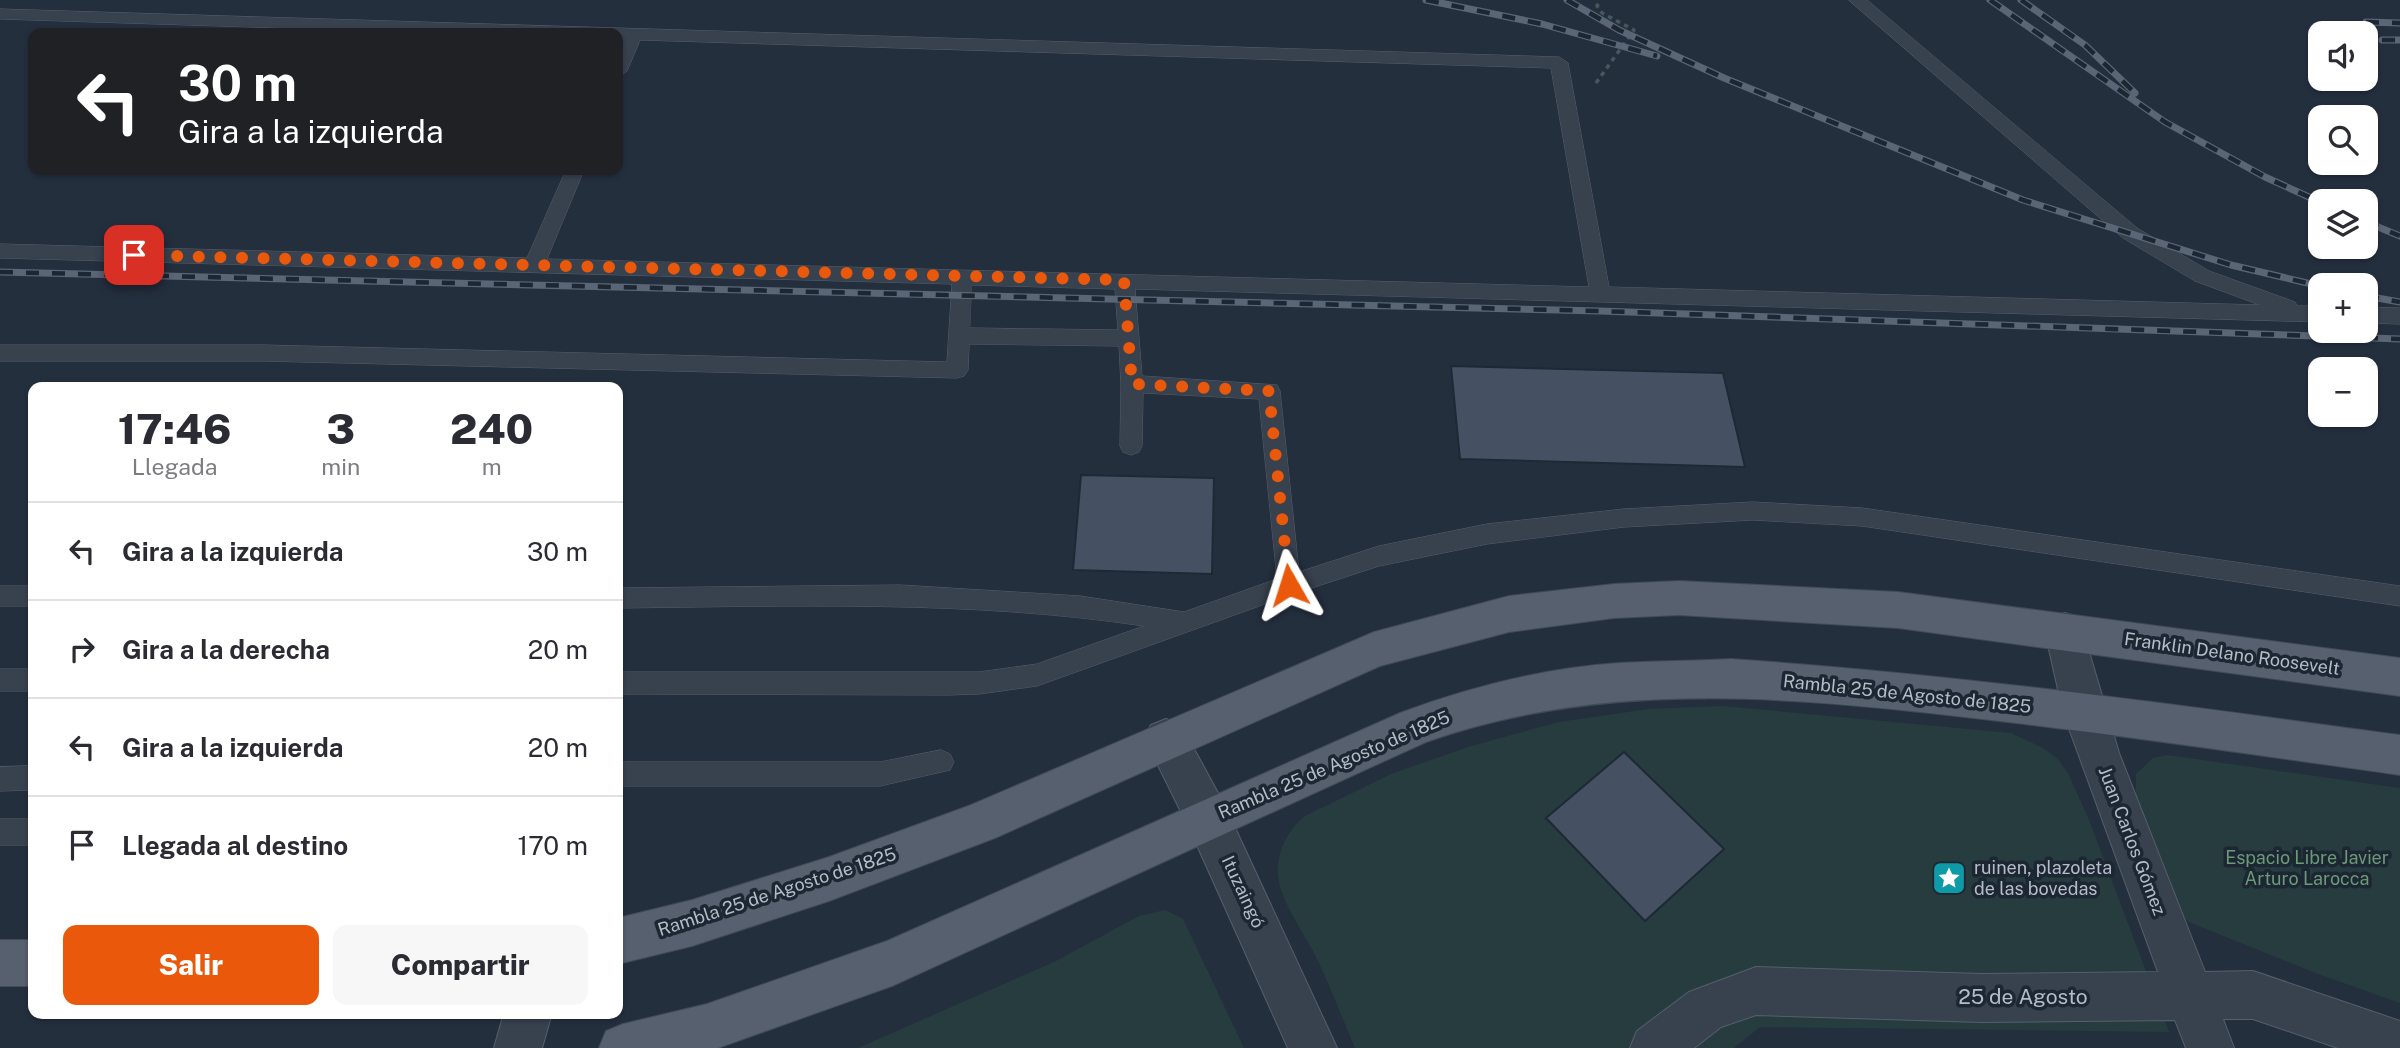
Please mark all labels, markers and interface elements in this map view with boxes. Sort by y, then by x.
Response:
map controls [2308,21,2378,427]
button: sound [2308,21,2378,91]
text: 30 m [178,54,297,112]
icon: left [63,56,154,147]
button: search [2308,105,2378,175]
text: Gira a la izquierda [178,113,444,150]
button: layers [2308,189,2378,259]
pin [104,225,164,285]
icon: arrive [115,236,153,274]
button: + [2308,273,2378,343]
button: − [2308,357,2378,427]
text: 17:46 [118,404,232,453]
text: 3 [327,404,355,453]
text: 240 [450,404,533,453]
text: Llegada [132,453,218,480]
text: min [321,453,360,480]
text: m [482,453,502,480]
icon: left [63,532,101,570]
text: Gira a la izquierda [122,536,344,567]
text: 30 m [527,536,588,567]
position arrow [1252,548,1326,622]
street label: Franklin Delano Roosevelt [2123,628,2341,679]
icon: right [63,630,101,668]
text: Gira a la derecha [122,634,330,665]
text: 20 m [528,634,588,665]
street label: Rambla 25 de Agosto de 1825 [1782,670,2032,717]
street label: Rambla 25 de Agosto de 1825 [1215,706,1453,823]
icon: left [63,728,101,766]
text: Gira a la izquierda [122,732,344,763]
text: 20 m [528,732,588,763]
street label: Juan Carlos Gómez [2094,764,2170,918]
icon: arrive [63,826,101,864]
text: Llegada al destino [122,830,348,861]
text: 170 m [518,830,588,861]
street label: Rambla 25 de Agosto de 1825 [655,843,899,940]
park label: Espacio Libre Javier Arturo Larocca [2225,847,2389,889]
street label: Ituzaingó [1218,852,1269,931]
place label: ruinen, plazoleta de las bovedas [1974,857,2112,899]
place icon: ruinen, plazoleta de las bovedas [1930,859,1968,897]
button: Salir [63,925,319,1005]
button: Compartir [333,925,588,1005]
street label: 25 de Agosto [1958,984,2088,1009]

